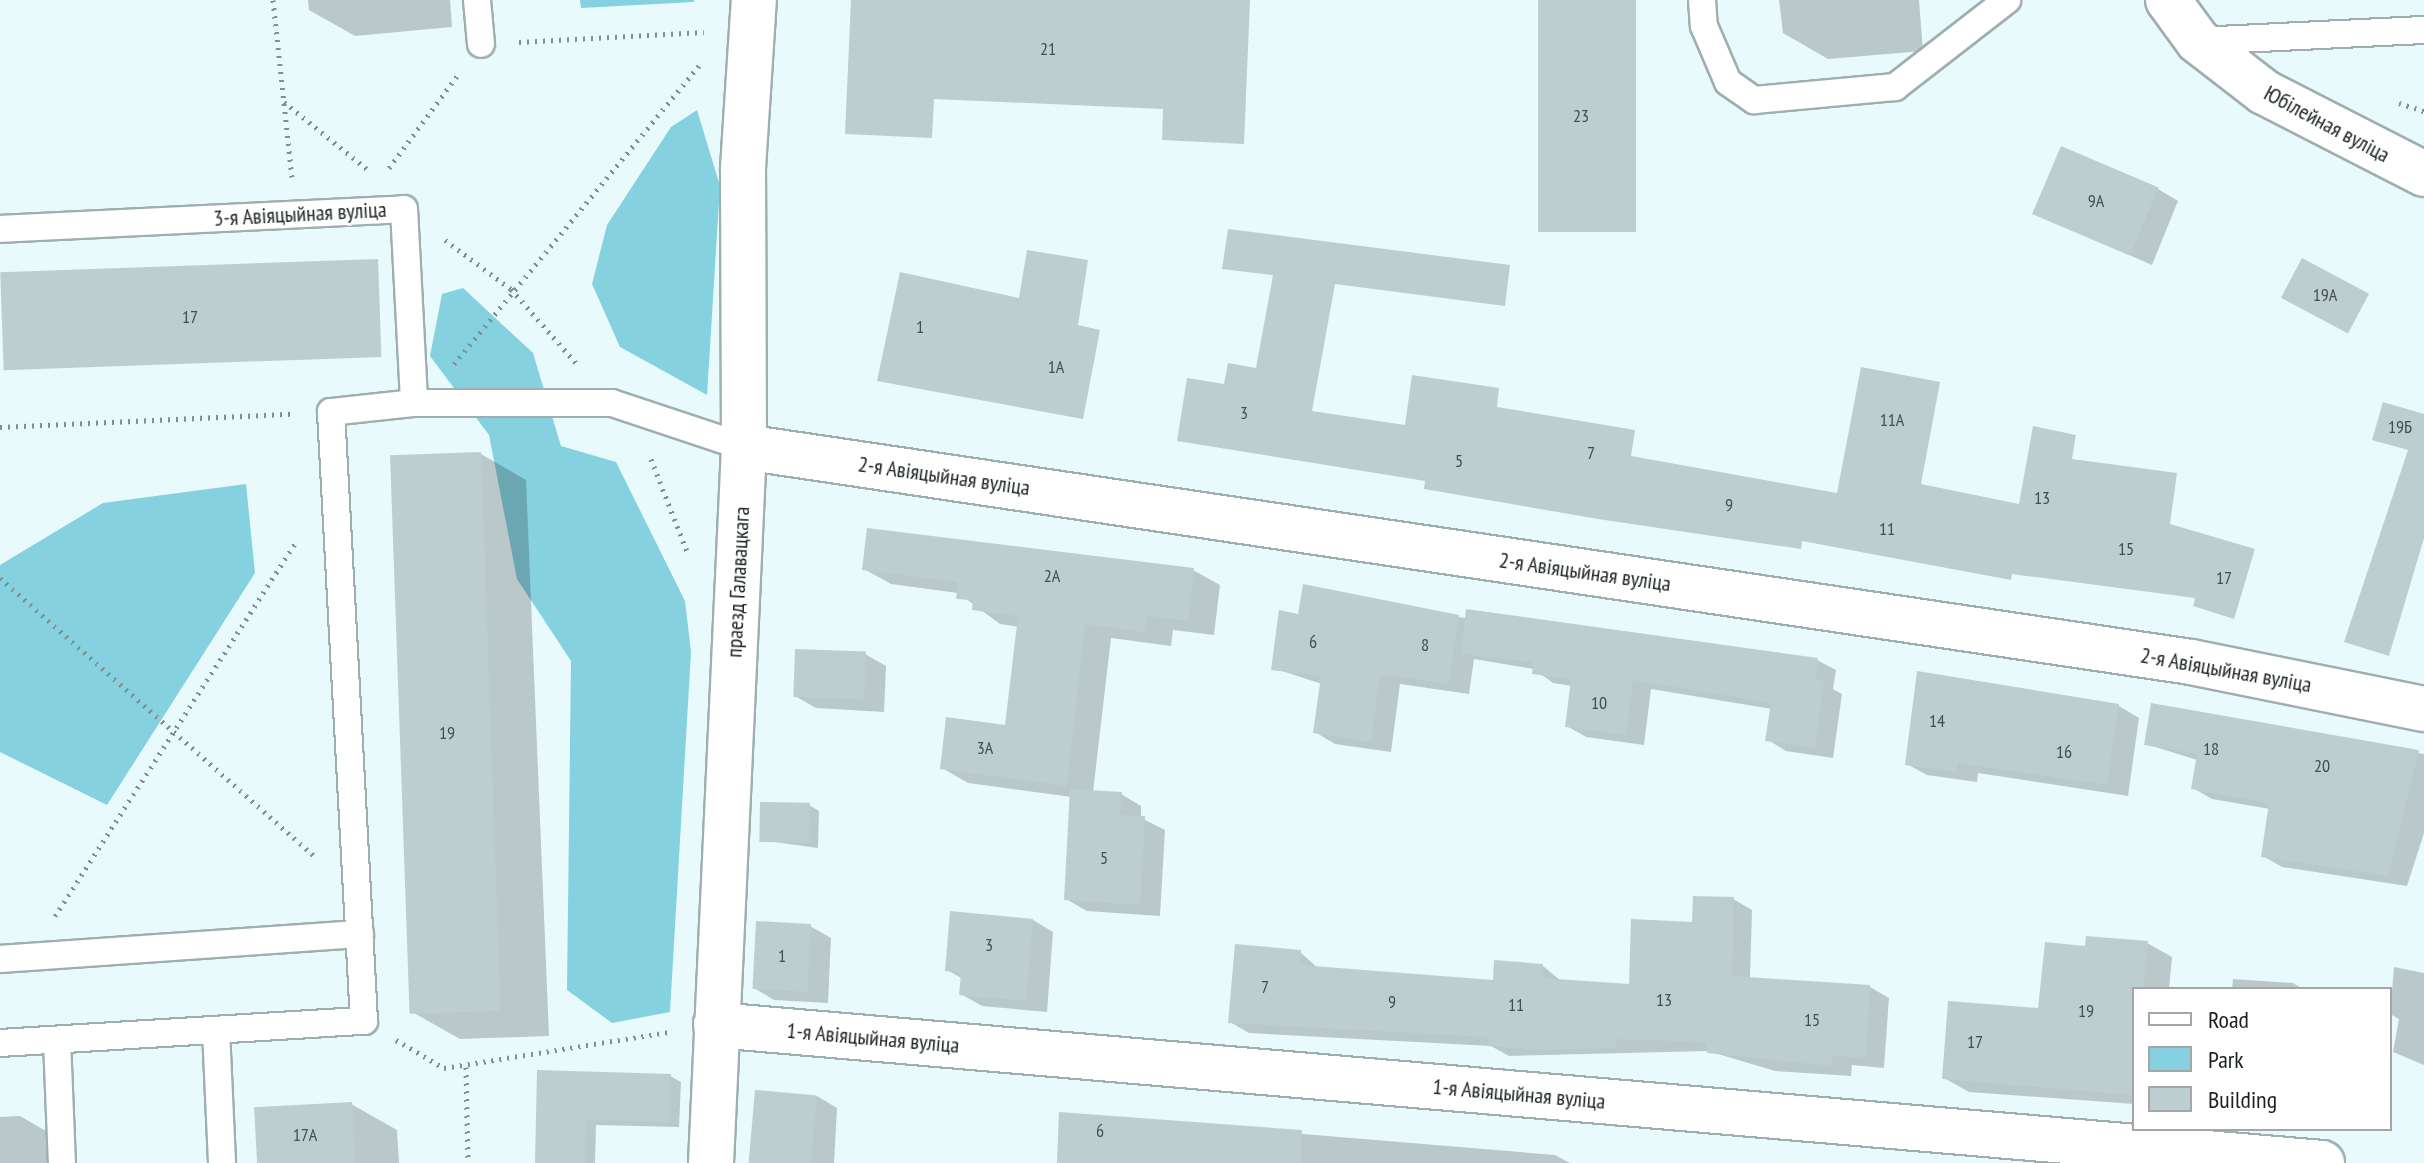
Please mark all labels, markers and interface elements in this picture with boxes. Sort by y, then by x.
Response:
house number: 21 [1040,38,1056,60]
street label: Юбілейная вуліца [2260,80,2394,168]
house number: 23 [1573,105,1589,127]
house number: 9А [2088,190,2104,212]
street label: 3-я Авіяцыйная вуліца [212,196,388,232]
house number: 19А [2313,284,2337,306]
house number: 17 [182,306,198,328]
house number: 1 [916,316,924,338]
house number: 1А [1048,356,1064,378]
house number: 3 [1240,402,1248,424]
house number: 11А [1880,409,1904,431]
house number: 19Б [2388,416,2412,438]
house number: 7 [1587,442,1595,464]
house number: 5 [1455,450,1463,472]
street label: 2-я Авіяцыйная вуліца [856,451,1032,501]
house number: 13 [2034,487,2050,509]
house number: 9 [1725,494,1733,516]
street label: праезд Галавацкага [721,506,755,658]
house number: 11 [1879,518,1895,540]
house number: 15 [2118,538,2134,560]
street label: 2-я Авіяцыйная вуліца [1497,547,1673,597]
house number: 2А [1044,565,1060,587]
house number: 17 [2216,567,2232,589]
house number: 6 [1309,631,1317,653]
house number: 8 [1421,634,1429,656]
street label: 2-я Авіяцыйная вуліца [2138,642,2314,698]
house number: 10 [1591,692,1607,714]
house number: 14 [1929,710,1945,732]
house number: 19 [439,722,455,744]
house number: 3А [977,737,993,759]
house number: 18 [2203,738,2219,760]
house number: 16 [2056,741,2072,763]
house number: 20 [2314,755,2330,777]
house number: 5 [1100,847,1108,869]
house number: 3 [985,934,993,956]
house number: 1 [778,945,786,967]
house number: 7 [1261,976,1269,998]
legend [2132,987,2392,1131]
house number: 13 [1656,989,1672,1011]
house number: 9 [1388,991,1396,1013]
house number: 11 [1508,994,1524,1016]
house number: 19 [2078,1000,2094,1022]
text: Road [2208,1004,2249,1035]
house number: 15 [1804,1009,1820,1031]
street label: 1-я Авіяцыйная вуліца [785,1017,961,1059]
house number: 17 [1967,1031,1983,1053]
text: Park [2208,1044,2244,1075]
street label: 1-я Авіяцыйная вуліца [1431,1073,1607,1115]
text: Building [2208,1084,2277,1115]
house number: 6 [1096,1120,1104,1142]
house number: 17А [293,1124,317,1146]

